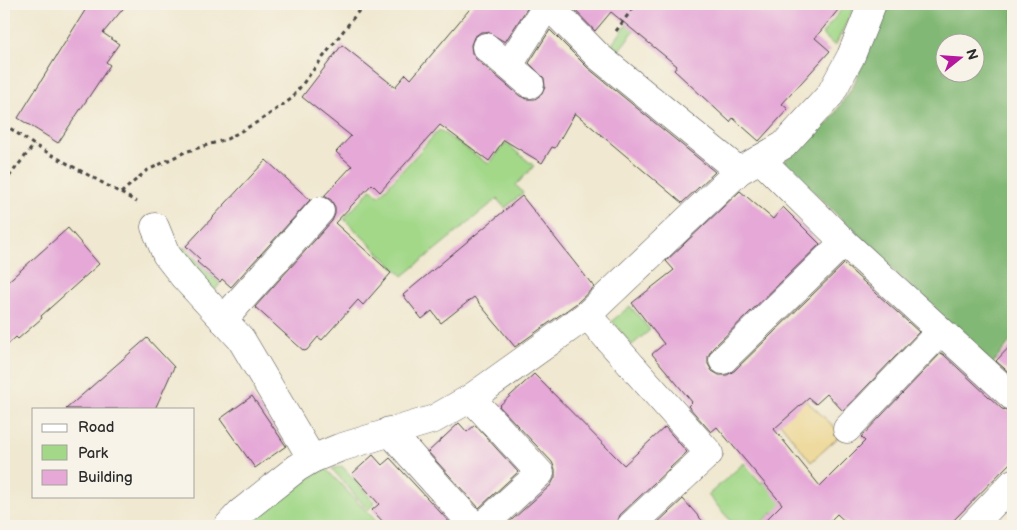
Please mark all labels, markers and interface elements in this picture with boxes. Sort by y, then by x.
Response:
north arrow [934,32,984,82]
text: N [962,47,982,62]
legend [32,408,195,498]
text: Road [78,418,114,437]
text: Park [78,444,109,463]
text: Building [78,468,133,487]

